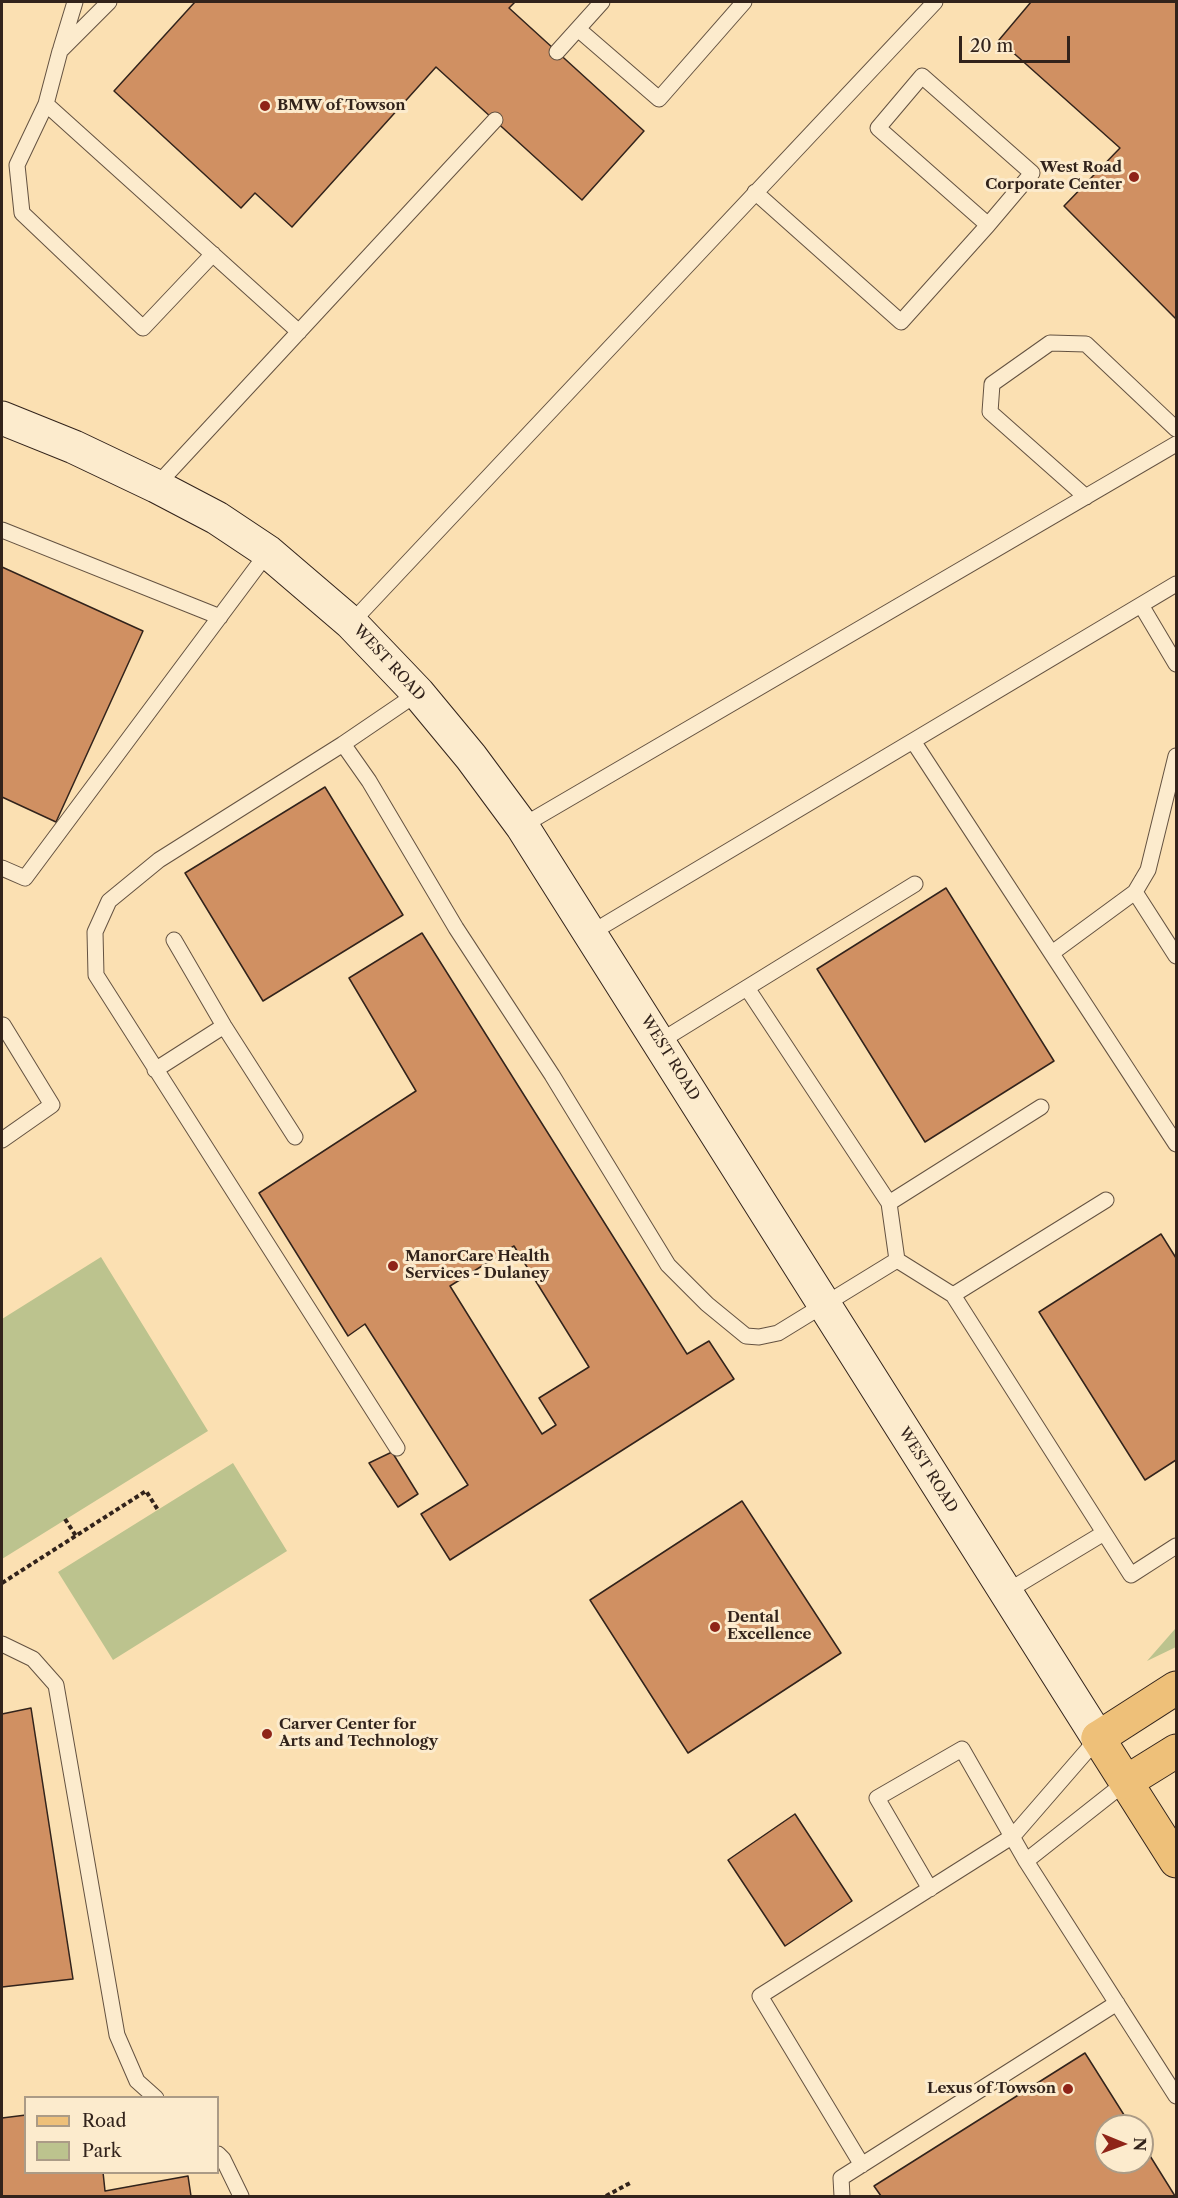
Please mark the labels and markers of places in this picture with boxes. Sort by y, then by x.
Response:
place label: BMW of Towson [277,97,406,115]
marker: BMW of Towson [258,99,272,113]
place label: West Road Corporate Center [985,159,1122,194]
marker: West Road Corporate Center [1127,170,1141,184]
place label: ManorCare Health Services - Dulaney [405,1248,550,1283]
marker: ManorCare Health Services - Dulaney [386,1259,400,1273]
place label: Dental Excellence [727,1609,811,1644]
marker: Dental Excellence [708,1620,722,1634]
place label: Carver Center for Arts and Technology [279,1716,438,1751]
marker: Carver Center for Arts and Technology [260,1727,274,1741]
place label: Lexus of Towson [927,2080,1056,2098]
marker: Lexus of Towson [1061,2082,1075,2096]

